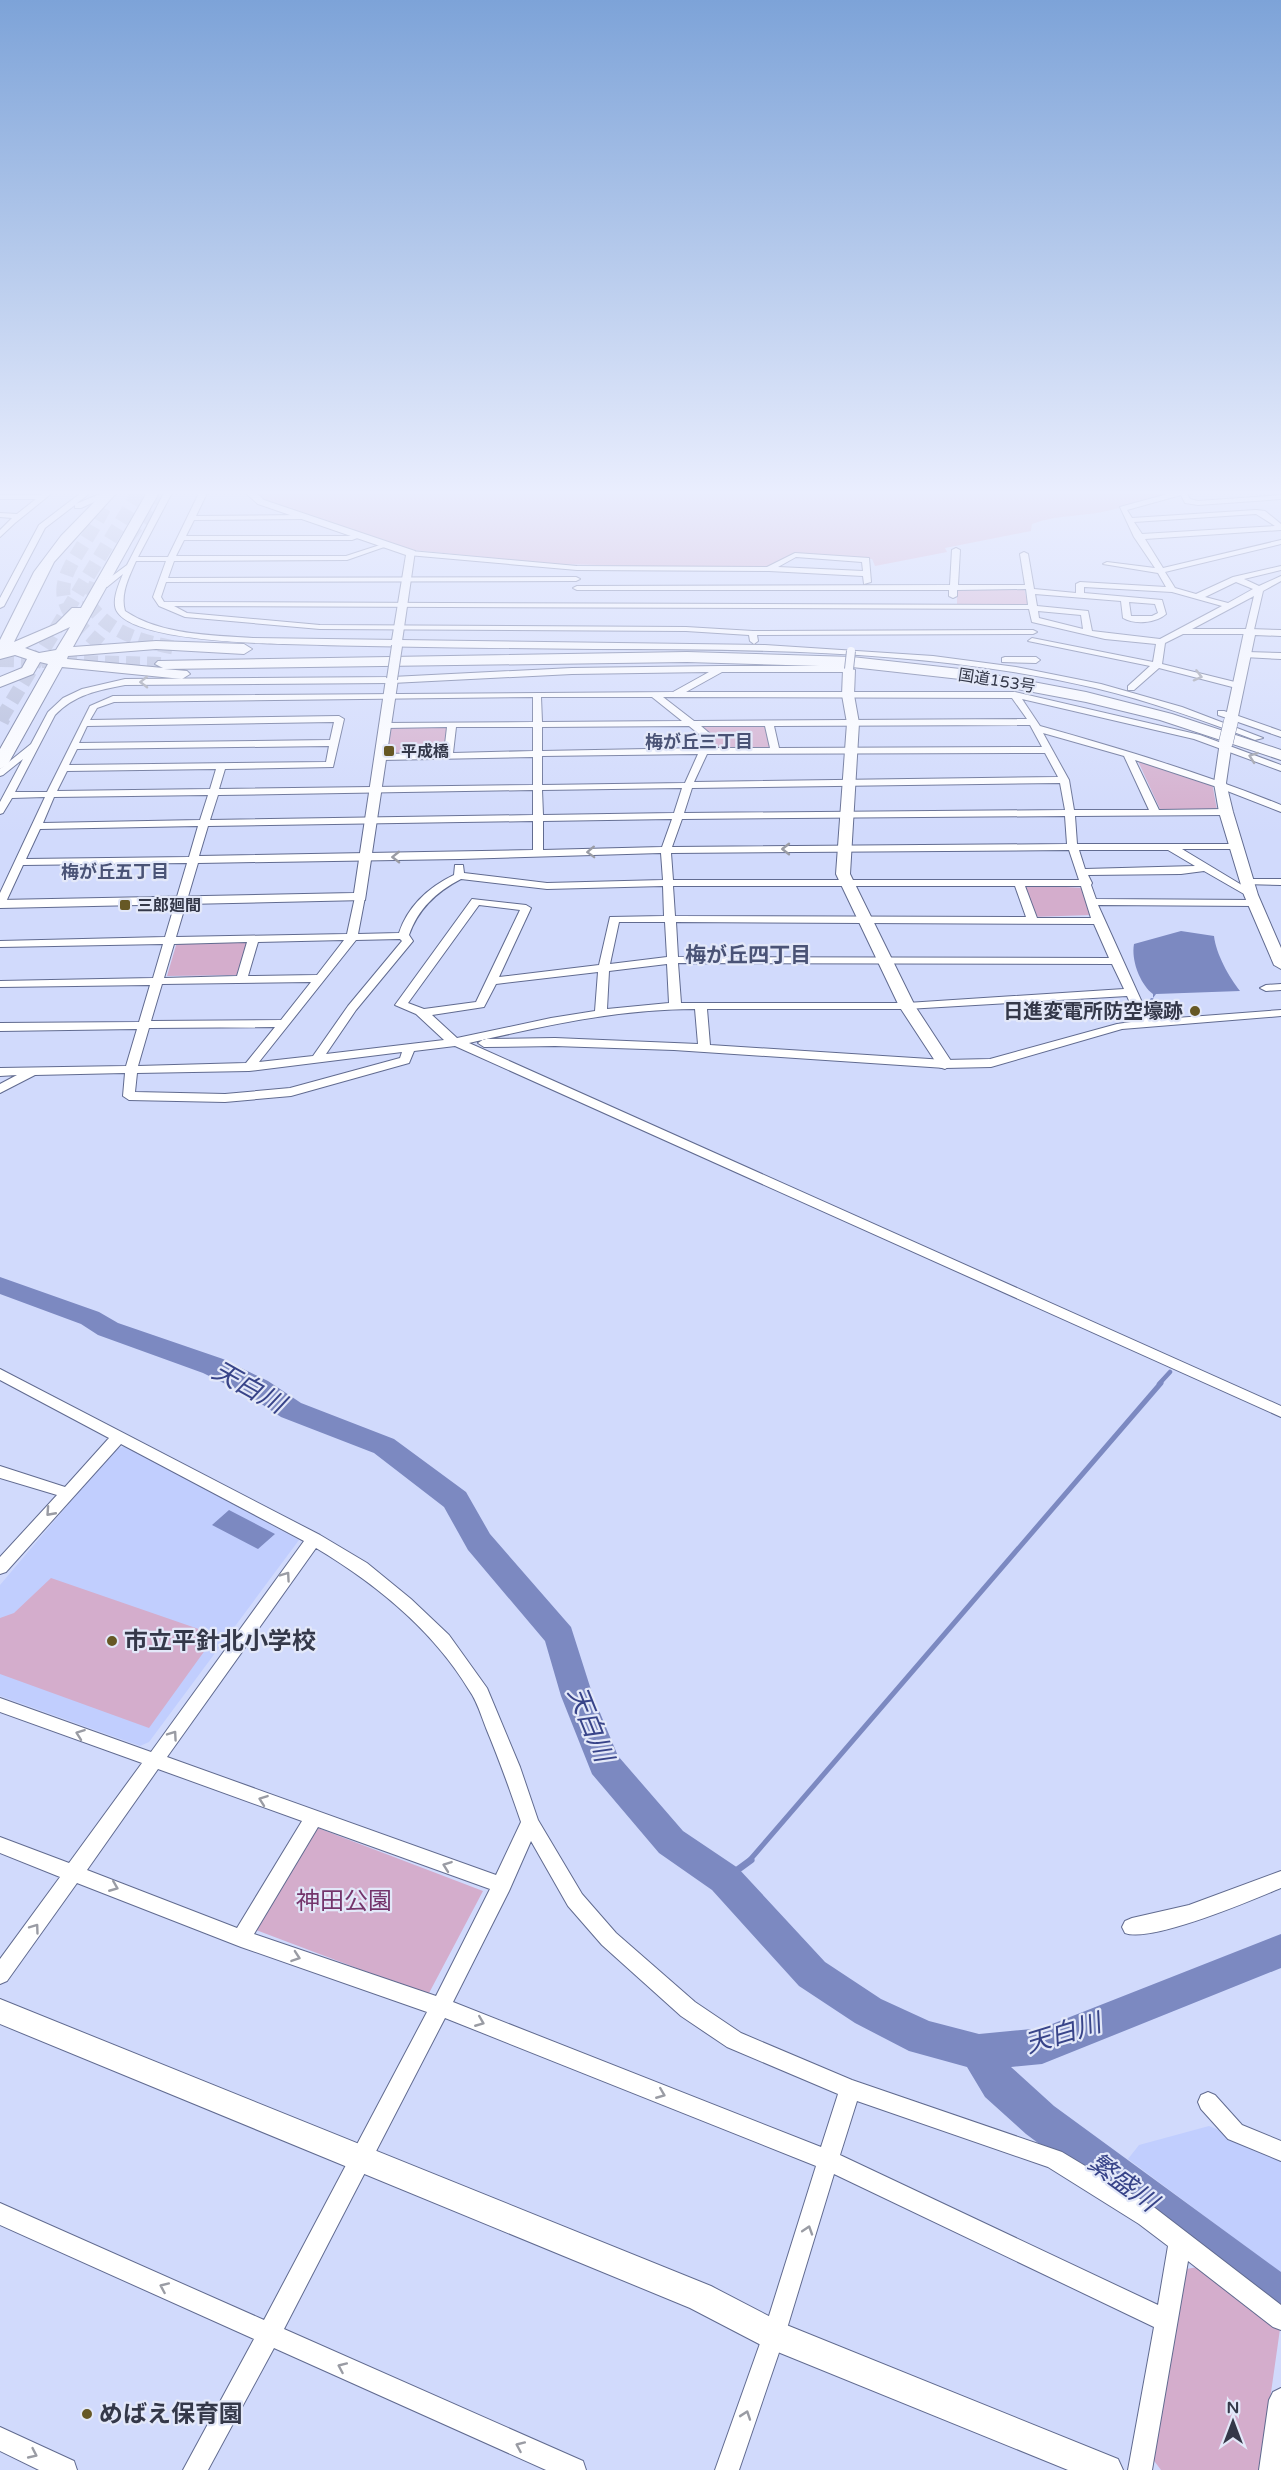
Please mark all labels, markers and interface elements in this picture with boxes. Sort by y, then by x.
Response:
street label: 国道153号 [957,665,1037,697]
one-way arrow [1193,668,1203,681]
one-way arrow [140,676,149,688]
district label: 梅が丘三丁目 [645,731,753,753]
place label: 平成橋 [401,742,449,762]
marker: 平成橋 [382,744,396,758]
one-way arrow [1248,752,1259,765]
one-way arrow [781,843,790,855]
one-way arrow [586,845,595,858]
one-way arrow [391,851,400,863]
district label: 梅が丘五丁目 [61,861,169,883]
place label: 三郎廻間 [137,896,201,916]
marker: 三郎廻間 [118,898,132,912]
district label: 梅が丘四丁目 [685,943,811,968]
place label: 日進変電所防空壕跡 [1003,1000,1183,1024]
marker: 日進変電所防空壕跡 [1188,1004,1202,1018]
water label: 天白川 [207,1355,293,1421]
one-way arrow [46,1505,57,1516]
one-way arrow [278,1572,289,1583]
place label: 市立平針北小学校 [124,1627,316,1656]
marker: 市立平針北小学校 [105,1634,119,1648]
water label: 天白川 [562,1682,621,1769]
one-way arrow [75,1728,86,1741]
one-way arrow [166,1731,177,1742]
one-way arrow [258,1795,269,1807]
one-way arrow [442,1860,453,1873]
one-way arrow [108,1880,118,1893]
park label: 神田公園 [296,1887,392,1916]
one-way arrow [28,1924,39,1935]
one-way arrow [290,1950,301,1963]
water label: 天白川 [1021,2006,1108,2060]
one-way arrow [473,2015,484,2027]
one-way arrow [655,2087,666,2099]
water label: 繁盛川 [1082,2147,1166,2220]
one-way arrow [800,2225,813,2236]
one-way arrow [160,2283,171,2295]
one-way arrow [338,2362,349,2374]
north arrow [1203,2392,1263,2452]
text: N [1227,2398,1239,2418]
place label: めばえ保育園 [99,2400,243,2429]
marker: めばえ保育園 [80,2407,94,2421]
one-way arrow [739,2410,752,2421]
one-way arrow [516,2441,527,2453]
one-way arrow [26,2447,37,2459]

